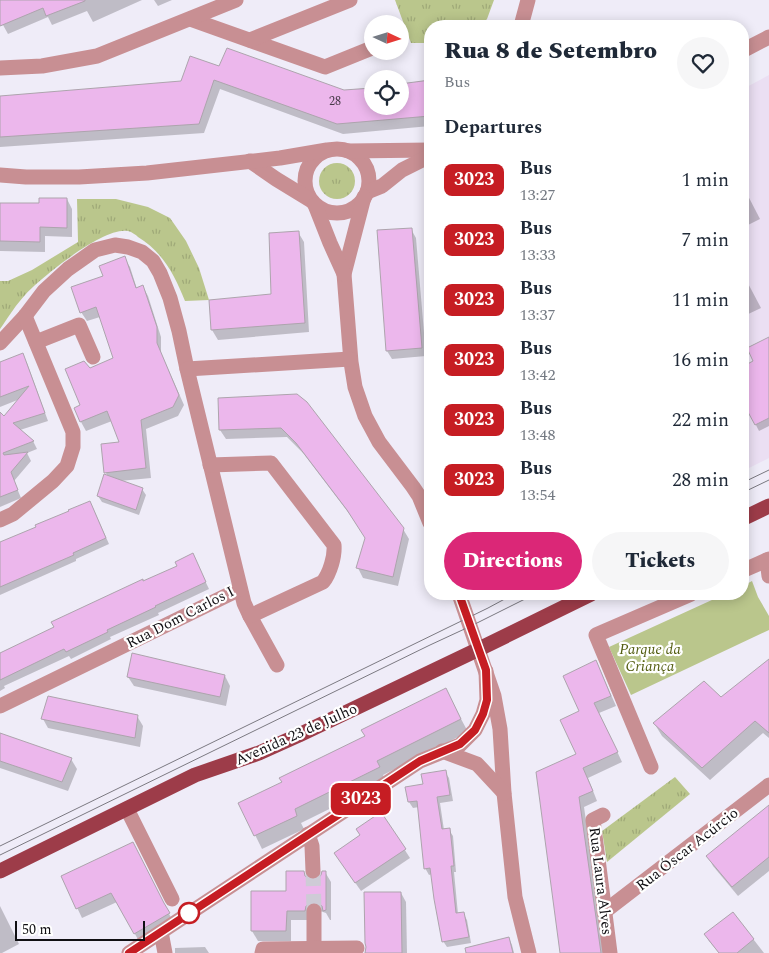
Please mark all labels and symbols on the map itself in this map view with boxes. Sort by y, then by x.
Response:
north arrow [364,15,409,60]
house number: 28 [329,92,341,111]
street label: Rua Dom Carlos I [122,580,238,655]
park label: Parque da Criança [619,638,681,678]
street label: Avenida 23 de Julho [231,697,361,772]
line badge: 3023 [326,783,396,815]
street label: Rua Óscar Acúrcio [631,802,744,897]
street label: Rua Laura Alves [582,826,619,936]
unlabelled marker [178,902,200,924]
scale bar [15,918,145,941]

